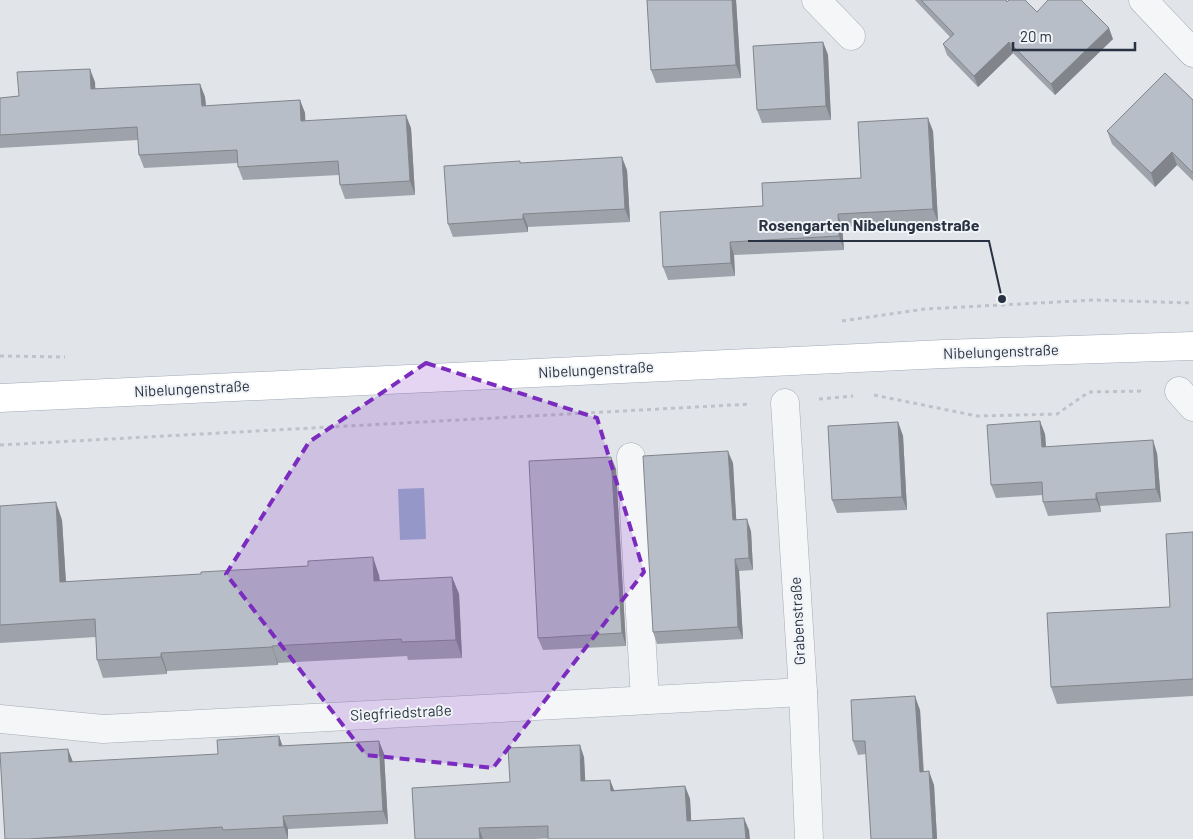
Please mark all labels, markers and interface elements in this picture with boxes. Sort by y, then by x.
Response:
scale bar [1013,20,1136,52]
text: 20 m [1020,27,1052,45]
callout: Rosengarten Nibelungenstraße [748,210,989,241]
text: Rosengarten Nibelungenstraße [758,215,980,234]
street label: Nibelungenstraße [943,340,1059,362]
street label: Nibelungenstraße [538,357,654,381]
street label: Nibelungenstraße [134,376,250,400]
street label: Grabenstraße [786,576,808,666]
street label: Siegfriedstraße [350,700,452,724]

